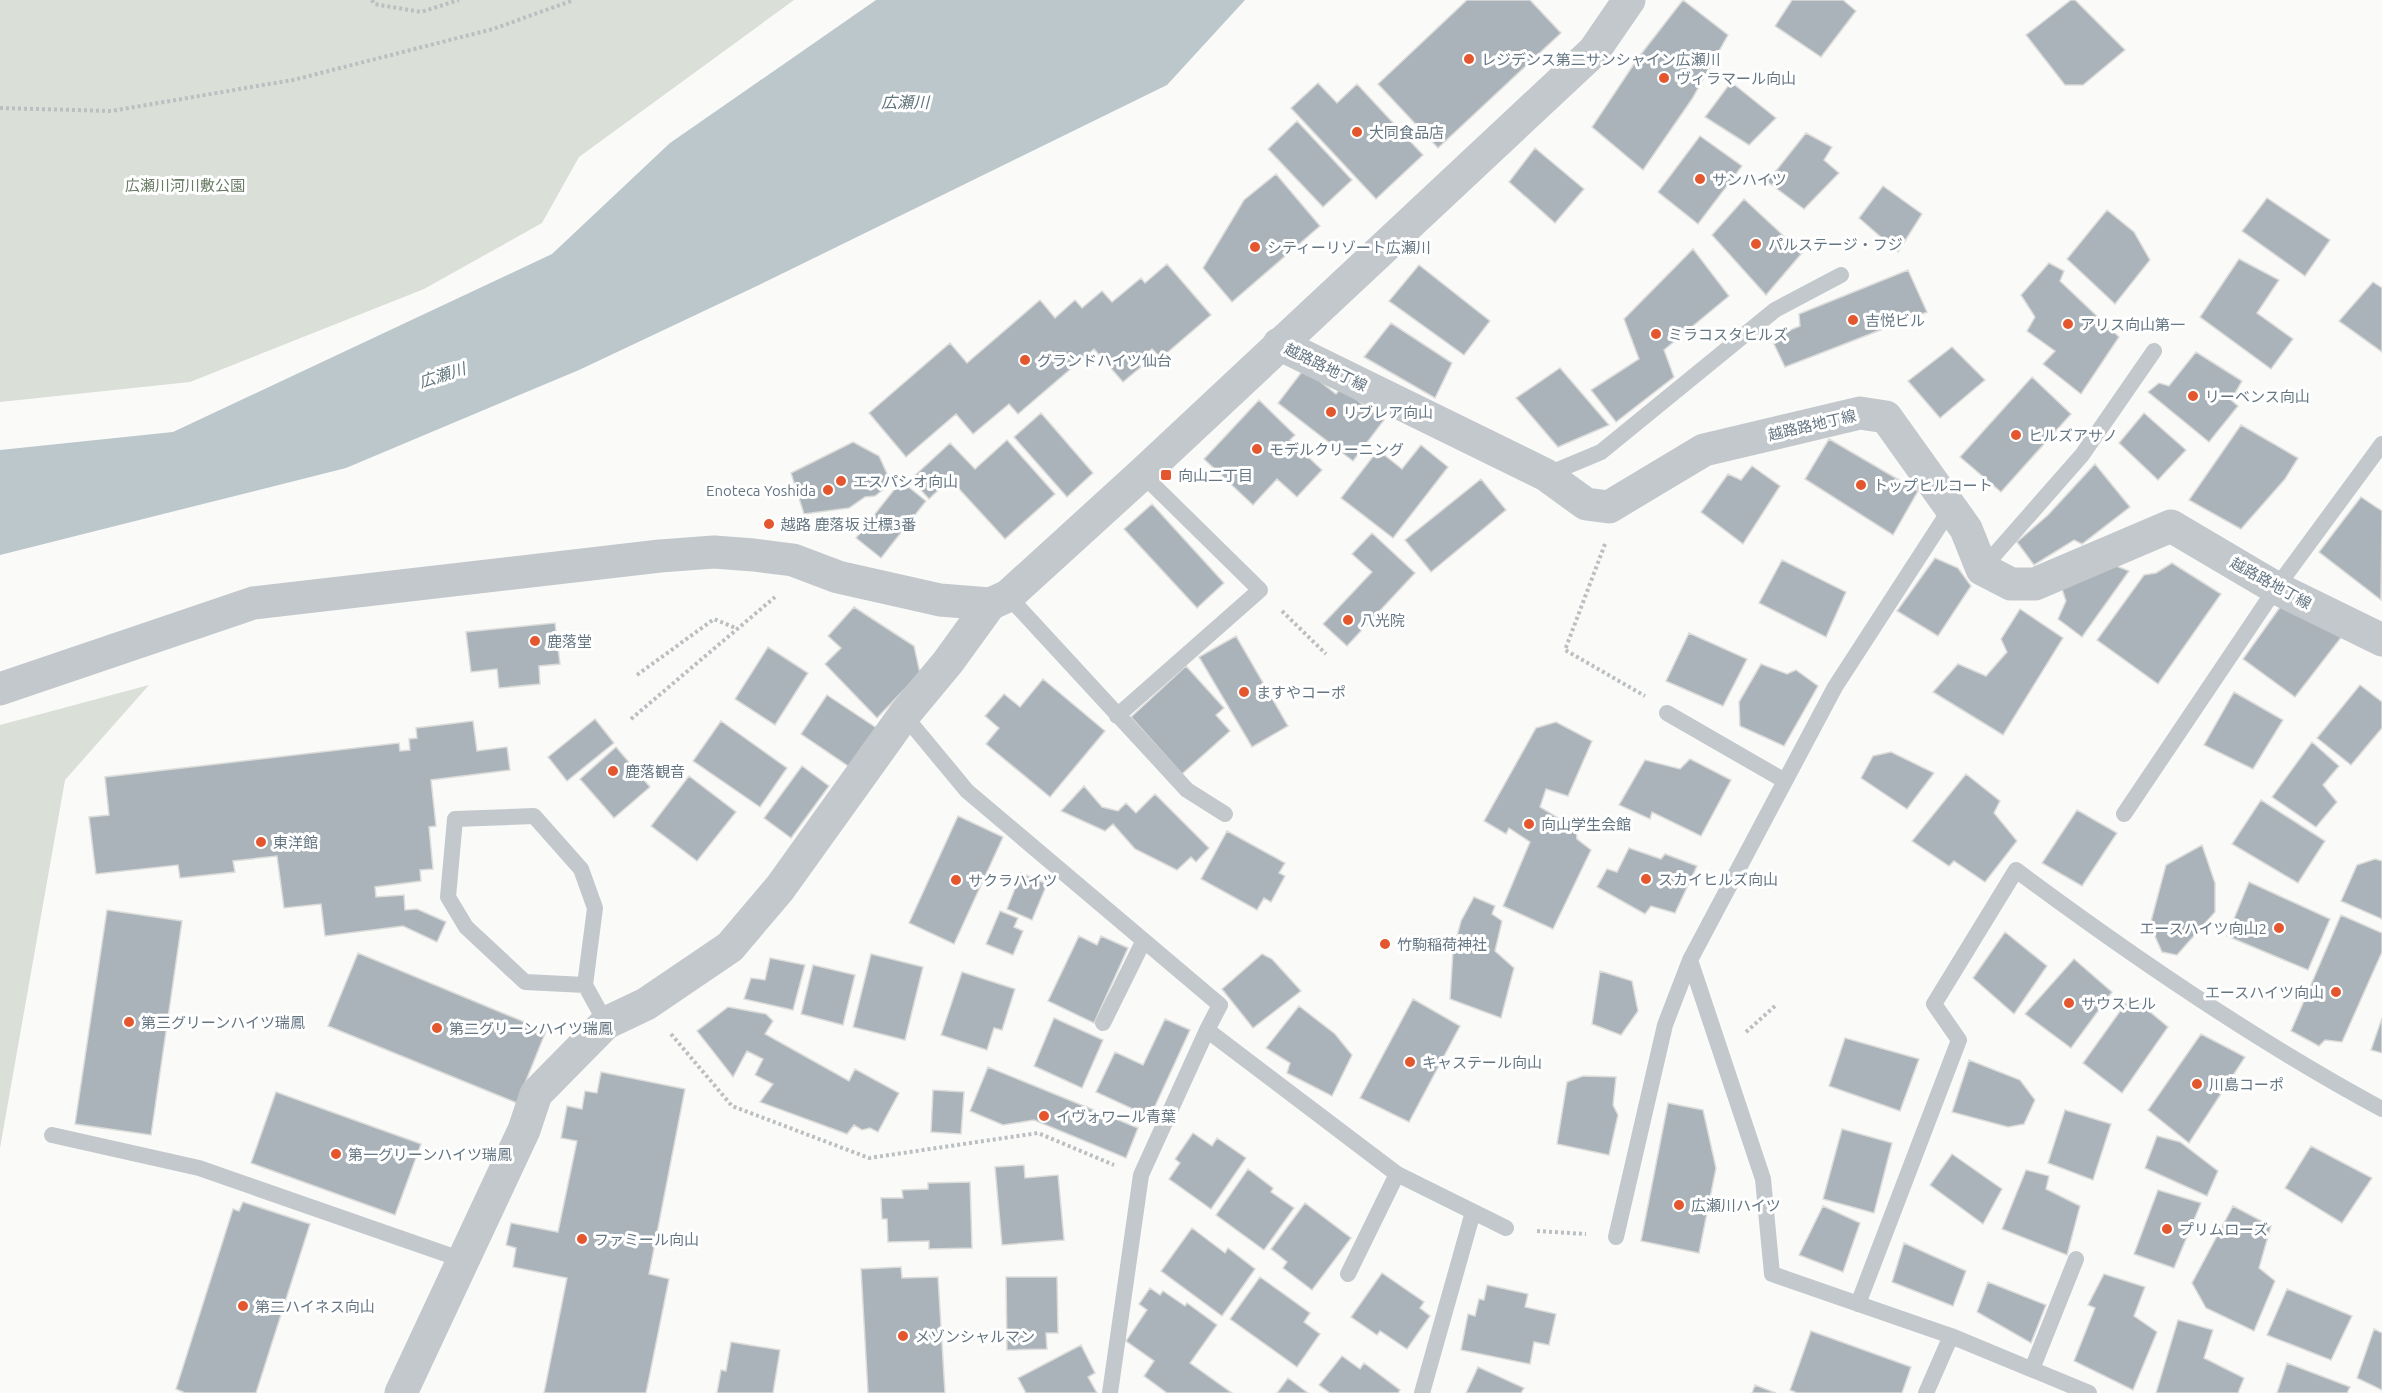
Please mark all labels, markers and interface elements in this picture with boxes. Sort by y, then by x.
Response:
place label: レジデンス第二サンシャイン広瀬川 [1481,51,1721,68]
marker: レジデンス第二サンシャイン広瀬川 [1462,52,1476,66]
place label: ヴィラマール向山 [1676,70,1796,87]
marker: ヴィラマール向山 [1657,71,1671,85]
water label: 広瀬川 [881,93,931,111]
place label: 大同食品店 [1369,124,1444,141]
marker: 大同食品店 [1350,125,1364,139]
place label: サンハイツ [1712,171,1787,188]
marker: サンハイツ [1693,172,1707,186]
park label: 広瀬川河川敷公園 [125,177,245,194]
place label: パルステージ・フジ [1768,236,1903,253]
marker: パルステージ・フジ [1749,237,1763,251]
place label: シティーリゾート広瀬川 [1267,239,1431,256]
marker: シティーリゾート広瀬川 [1248,240,1262,254]
place label: 吉悦ビル [1865,312,1925,329]
marker: 吉悦ビル [1846,313,1860,327]
place label: アリス向山第一 [2080,316,2185,333]
marker: アリス向山第一 [2061,317,2075,331]
place label: ミラコスタヒルズ [1668,326,1788,343]
marker: ミラコスタヒルズ [1649,327,1663,341]
street label: 越路路地丁線 [1281,339,1370,394]
place label: グランドハイツ仙台 [1037,352,1172,369]
marker: グランドハイツ仙台 [1018,353,1032,367]
water label: 広瀬川 [416,358,470,391]
place label: リーベンス向山 [2205,388,2310,405]
marker: リーベンス向山 [2186,389,2200,403]
place label: リブレア向山 [1343,404,1433,421]
marker: リブレア向山 [1324,405,1338,419]
street label: 越路路地丁線 [1765,407,1858,444]
place label: ヒルズアサノ [2028,427,2118,444]
marker: ヒルズアサノ [2009,428,2023,442]
place label: モデルクリーニング [1269,441,1404,458]
marker: モデルクリーニング [1250,442,1264,456]
place label: 向山二丁目 [1178,467,1253,484]
marker: 向山二丁目 [1159,468,1173,482]
place label: エスパシオ向山 [853,473,958,490]
marker: エスパシオ向山 [834,474,848,488]
place label: トップヒルコート [1873,477,1993,494]
marker: トップヒルコート [1854,478,1868,492]
place label: Enoteca Yoshida [706,482,816,499]
marker: Enoteca Yoshida [821,483,835,497]
place label: 越路 鹿落坂 辻標3番 [780,516,916,533]
marker: 越路 鹿落坂 辻標3番 [762,517,776,531]
street label: 越路路地丁線 [2227,553,2314,612]
place label: 八光院 [1360,612,1405,629]
marker: 八光院 [1341,613,1355,627]
place label: 鹿落堂 [547,633,592,650]
marker: 鹿落堂 [528,634,542,648]
place label: ますやコーポ [1256,684,1346,701]
marker: ますやコーポ [1237,685,1251,699]
place label: 鹿落観音 [625,763,685,780]
marker: 鹿落観音 [606,764,620,778]
place label: 向山学生会館 [1541,816,1631,833]
marker: 向山学生会館 [1522,817,1536,831]
place label: 東洋館 [273,834,318,851]
marker: 東洋館 [254,835,268,849]
place label: スカイヒルズ向山 [1658,871,1778,888]
place label: サクラハイツ [968,872,1058,889]
marker: スカイヒルズ向山 [1639,872,1653,886]
marker: サクラハイツ [949,873,963,887]
place label: エースハイツ向山2 [2140,920,2267,937]
marker: エースハイツ向山2 [2272,921,2286,935]
place label: 竹駒稲荷神社 [1397,936,1487,953]
marker: 竹駒稲荷神社 [1378,937,1392,951]
place label: エースハイツ向山 [2205,984,2324,1001]
marker: エースハイツ向山 [2329,985,2343,999]
place label: サウスヒル [2081,995,2156,1012]
marker: サウスヒル [2062,996,2076,1010]
place label: 第三グリーンハイツ瑞鳳 [141,1014,305,1031]
marker: 第三グリーンハイツ瑞鳳 [122,1015,136,1029]
place label: 第二グリーンハイツ瑞鳳 [449,1020,613,1037]
marker: 第二グリーンハイツ瑞鳳 [430,1021,444,1035]
place label: キャステール向山 [1422,1054,1542,1071]
marker: キャステール向山 [1403,1055,1417,1069]
place label: 川島コーポ [2209,1076,2284,1093]
marker: 川島コーポ [2190,1077,2204,1091]
place label: イヴォワール青葉 [1056,1108,1176,1125]
marker: イヴォワール青葉 [1037,1109,1051,1123]
place label: 第一グリーンハイツ瑞鳳 [348,1146,512,1163]
marker: 第一グリーンハイツ瑞鳳 [329,1147,343,1161]
place label: 広瀬川ハイツ [1691,1197,1781,1214]
marker: 広瀬川ハイツ [1672,1198,1686,1212]
place label: プリムローズ [2179,1221,2268,1238]
marker: プリムローズ [2160,1222,2174,1236]
place label: ファミール向山 [594,1231,699,1248]
marker: ファミール向山 [575,1232,589,1246]
place label: 第二ハイネス向山 [255,1298,375,1315]
marker: 第二ハイネス向山 [236,1299,250,1313]
place label: メゾンシャルマン [915,1328,1035,1345]
marker: メゾンシャルマン [896,1329,910,1343]

